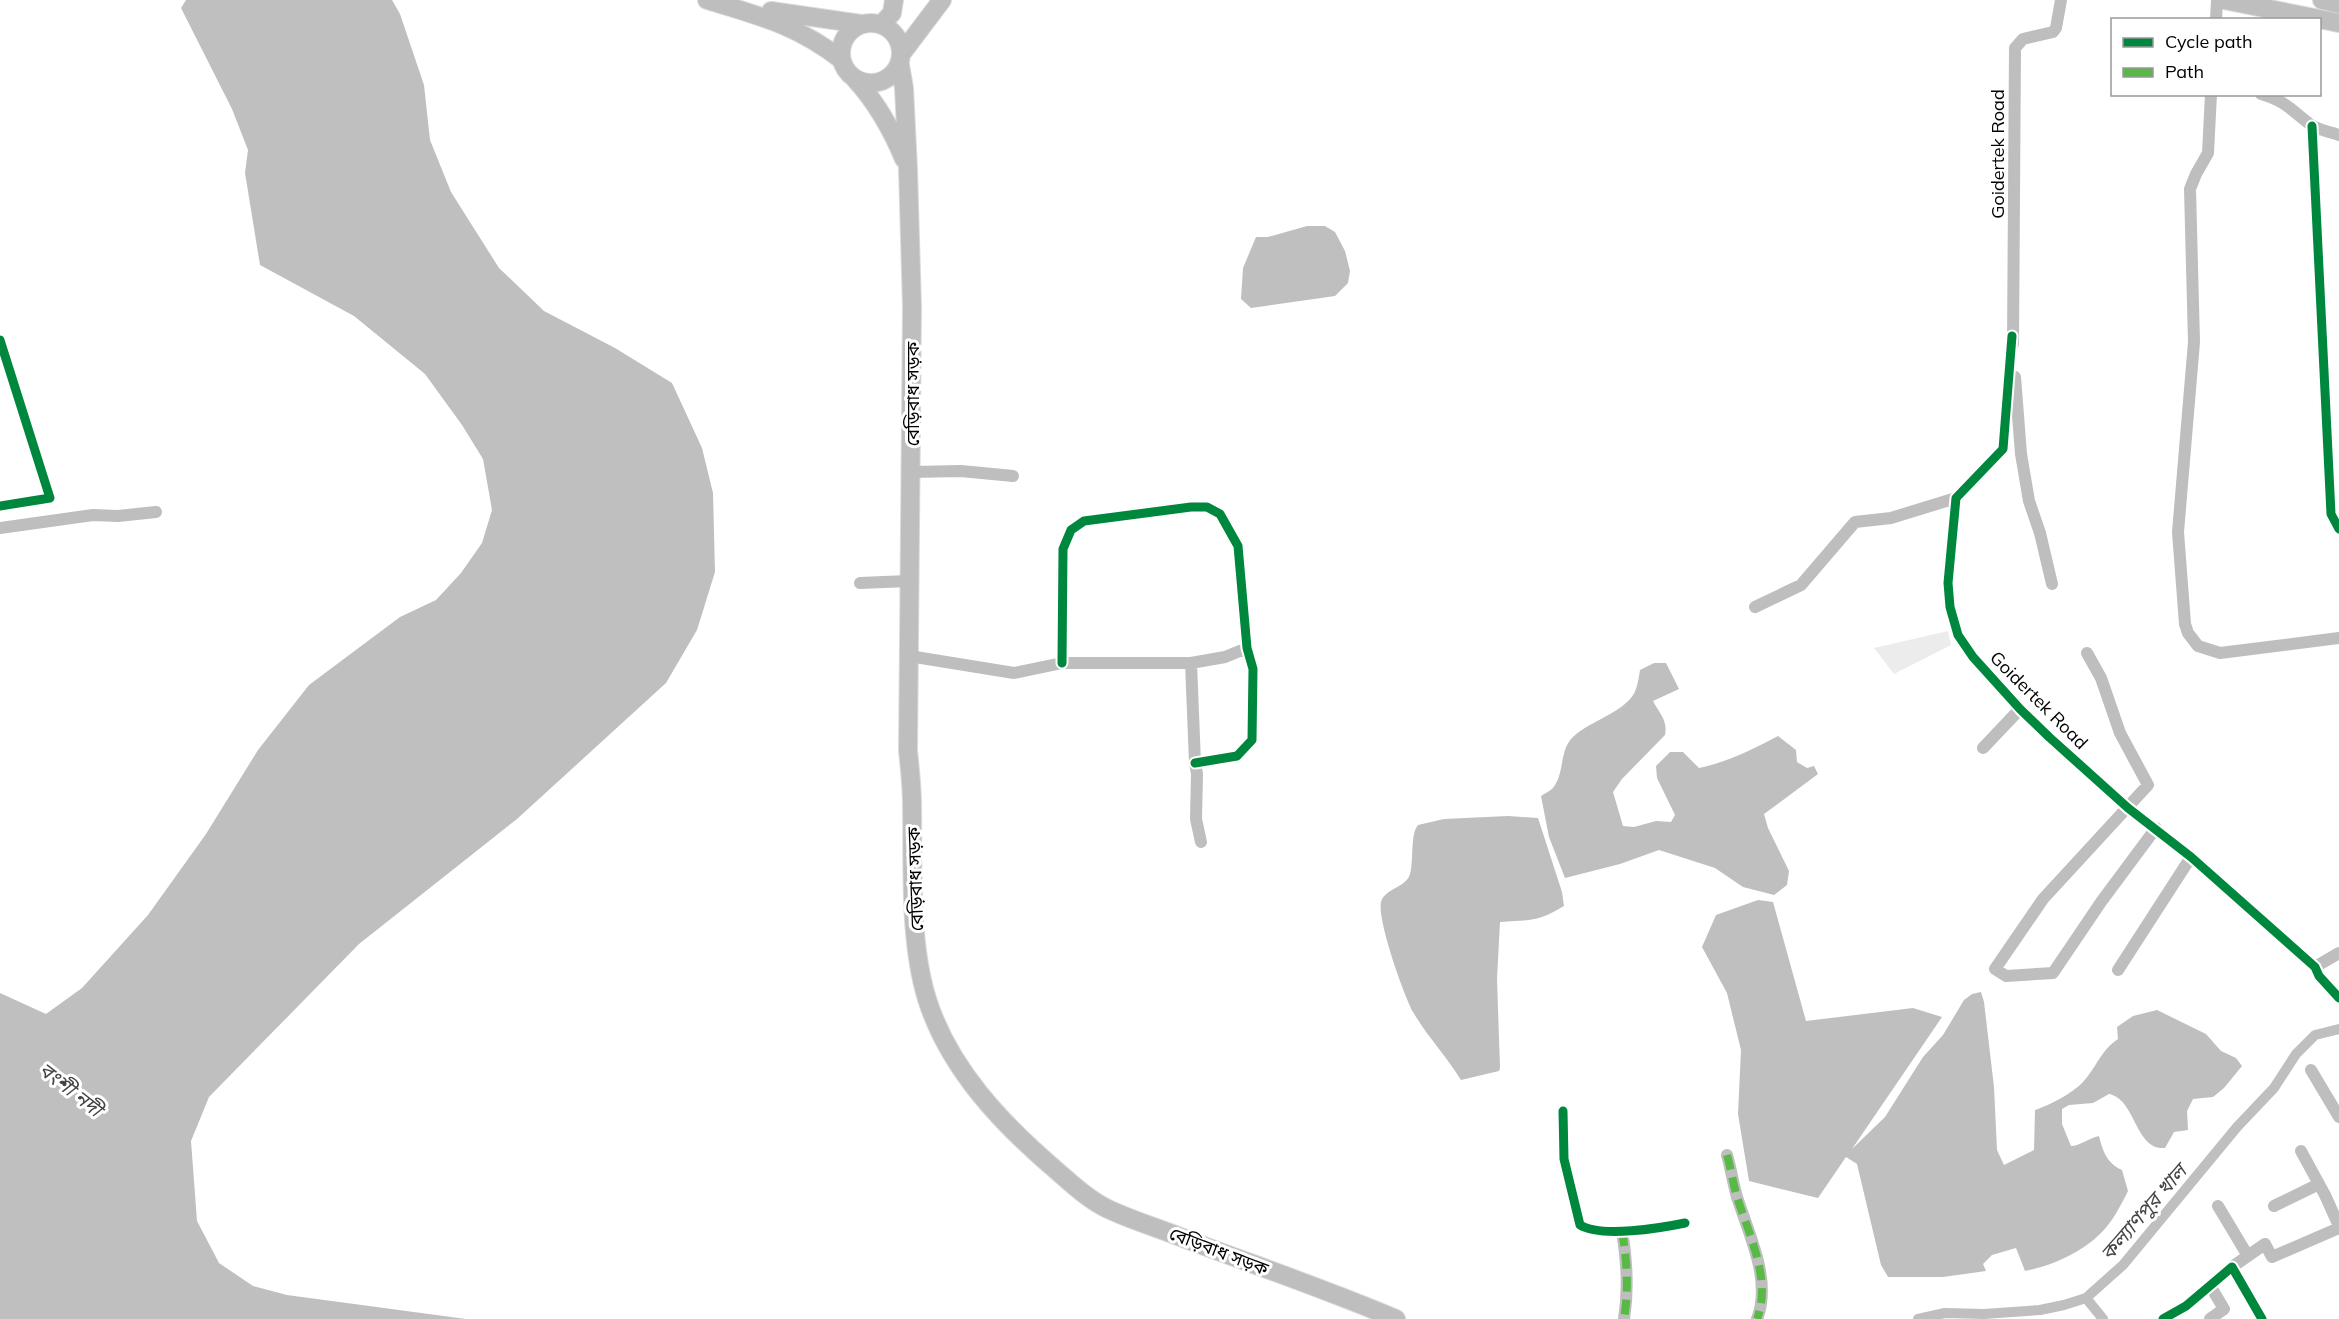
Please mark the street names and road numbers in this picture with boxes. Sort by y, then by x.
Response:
street label: Goidertek Road [1986,89,2009,219]
street label: বেড়িবাধ সড়ক [901,341,924,446]
street label: Goidertek Road [1985,646,2093,754]
street label: বেড়িবাধ সড়ক [902,826,928,932]
street label: বেড়িবাধ সড়ক [1166,1222,1272,1281]

